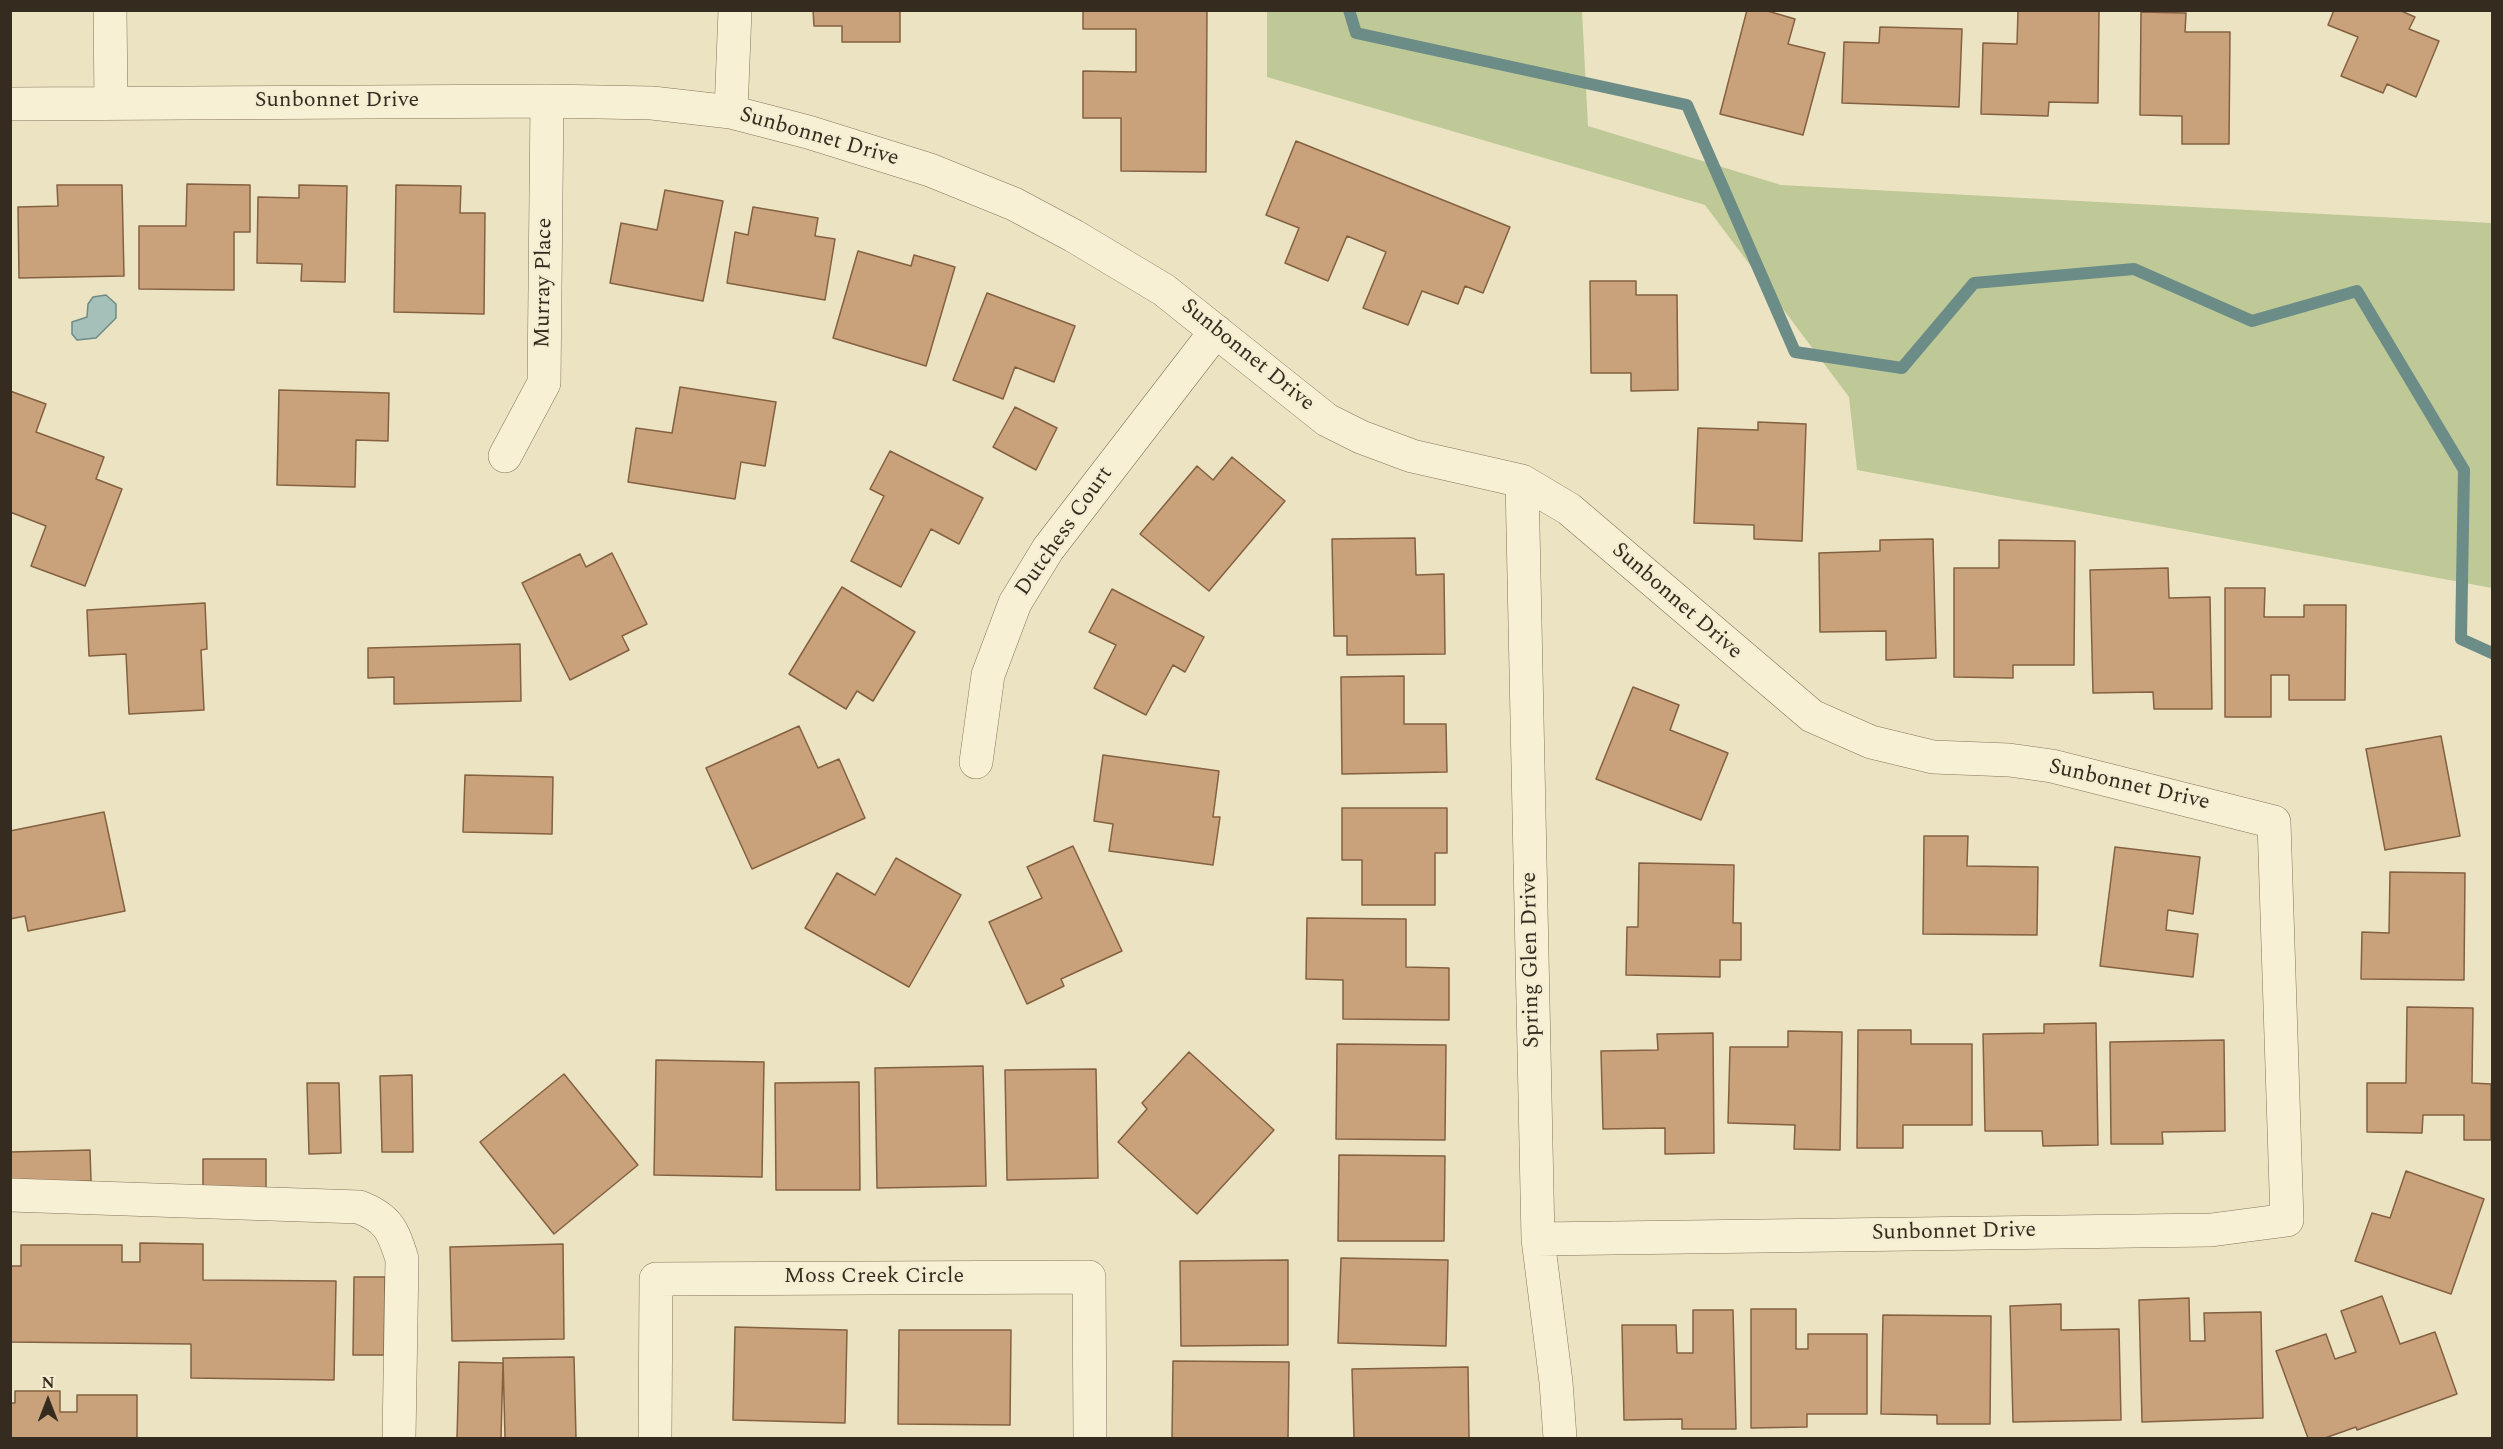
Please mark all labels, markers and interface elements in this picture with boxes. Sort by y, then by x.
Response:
street label: Sunbonnet Drive [255,89,419,115]
street label: Sunbonnet Drive [736,103,902,173]
street label: Murray Place [531,218,559,348]
street label: Sunbonnet Drive [1175,294,1319,418]
street label: Dutchess Court [1011,462,1119,602]
street label: Sunbonnet Drive [1605,538,1747,666]
street label: Sunbonnet Drive [2046,755,2212,817]
street label: Spring Glen Drive [1517,872,1547,1048]
street label: Sunbonnet Drive [1872,1218,2036,1248]
street label: Moss Creek Circle [784,1265,964,1291]
north arrow [18,1371,78,1431]
text: N [41,1371,55,1395]

